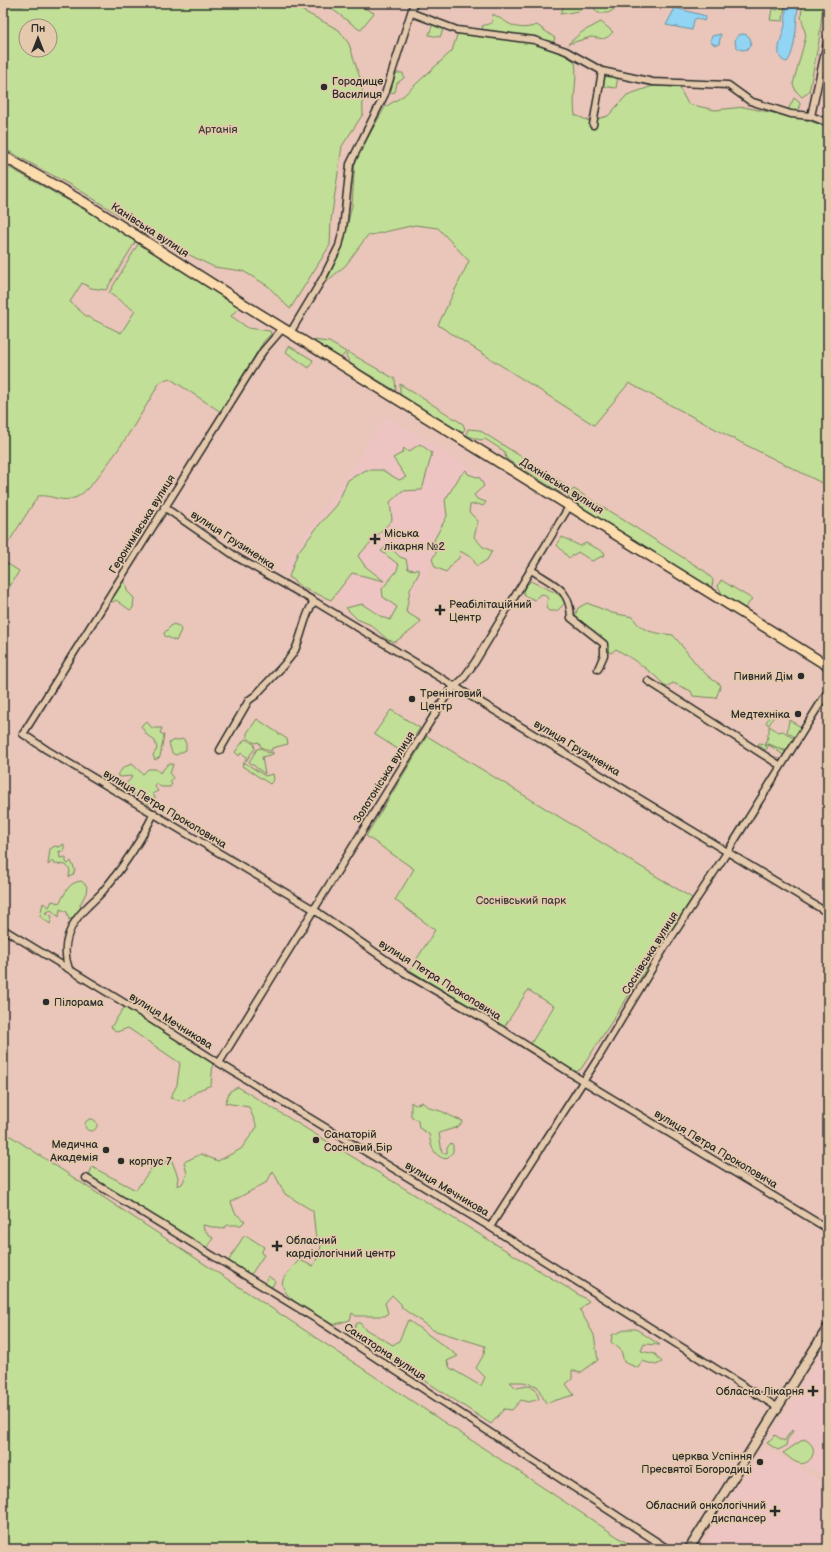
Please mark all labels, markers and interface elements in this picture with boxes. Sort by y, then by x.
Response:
north arrow [18,18,58,58]
text: Пн [31,22,45,35]
place label: Городище Василиця [332,75,383,101]
marker: Городище Василиця [319,82,329,92]
park label: Артанія [197,123,238,136]
street label: Канівська вулиця [109,200,191,260]
street label: Дахнівська вулиця [518,455,606,517]
street label: Геронимівська вулиця [106,472,178,576]
street label: вулиця Грузиненка [188,508,278,572]
place label: Міська лікарня №2 [384,527,445,553]
marker: Міська лікарня №2 [369,533,381,545]
place label: Реабілітаційний Центр [449,598,532,624]
marker: Реабілітаційний Центр [434,604,446,616]
place label: Пивний Дім [734,670,793,683]
marker: Пивний Дім [796,671,806,681]
place label: Тренінговий Центр [420,687,482,713]
marker: Тренінговий Центр [407,694,417,704]
place label: Медтехніка [731,708,790,721]
marker: Медтехніка [793,709,803,719]
street label: вулиця Грузиненка [532,717,623,779]
street label: Золотоніська вулиця [351,729,417,825]
street label: вулиця Петра Прокоповича [101,767,230,851]
park label: Соснівський парк [476,894,566,907]
street label: Соснівська вулиця [619,909,681,997]
street label: вулиця Петра Прокоповича [376,937,504,1023]
street label: вулиця Мечникова [127,990,215,1052]
place label: Пілорама [54,996,104,1009]
marker: Пілорама [41,997,51,1007]
street label: вулиця Петра Прокоповича [652,1107,781,1191]
place label: Санаторій Сосновий Бір [324,1128,393,1154]
marker: Санаторій Сосновий Бір [311,1135,321,1145]
place label: Медична Академія [49,1138,98,1164]
marker: Медична Академія [101,1145,111,1155]
place label: корпус 7 [129,1155,172,1168]
marker: корпус 7 [116,1156,126,1166]
street label: вулиця Мечникова [403,1159,492,1219]
place label: Обласний кардіологічний центр [286,1234,396,1260]
marker: Обласний кардіологічний центр [271,1240,283,1252]
street label: Санаторна вулиця [342,1321,428,1383]
place label: Обласна Лікарня [716,1385,804,1398]
marker: Обласна Лікарня [807,1385,819,1397]
place label: церква Успіння Пресвятої Богородиці [641,1450,752,1476]
marker: церква Успіння Пресвятої Богородиці [755,1457,765,1467]
place label: Обласний онкологічний диспансер [646,1499,767,1525]
marker: Обласний онкологічний диспансер [769,1505,781,1517]

